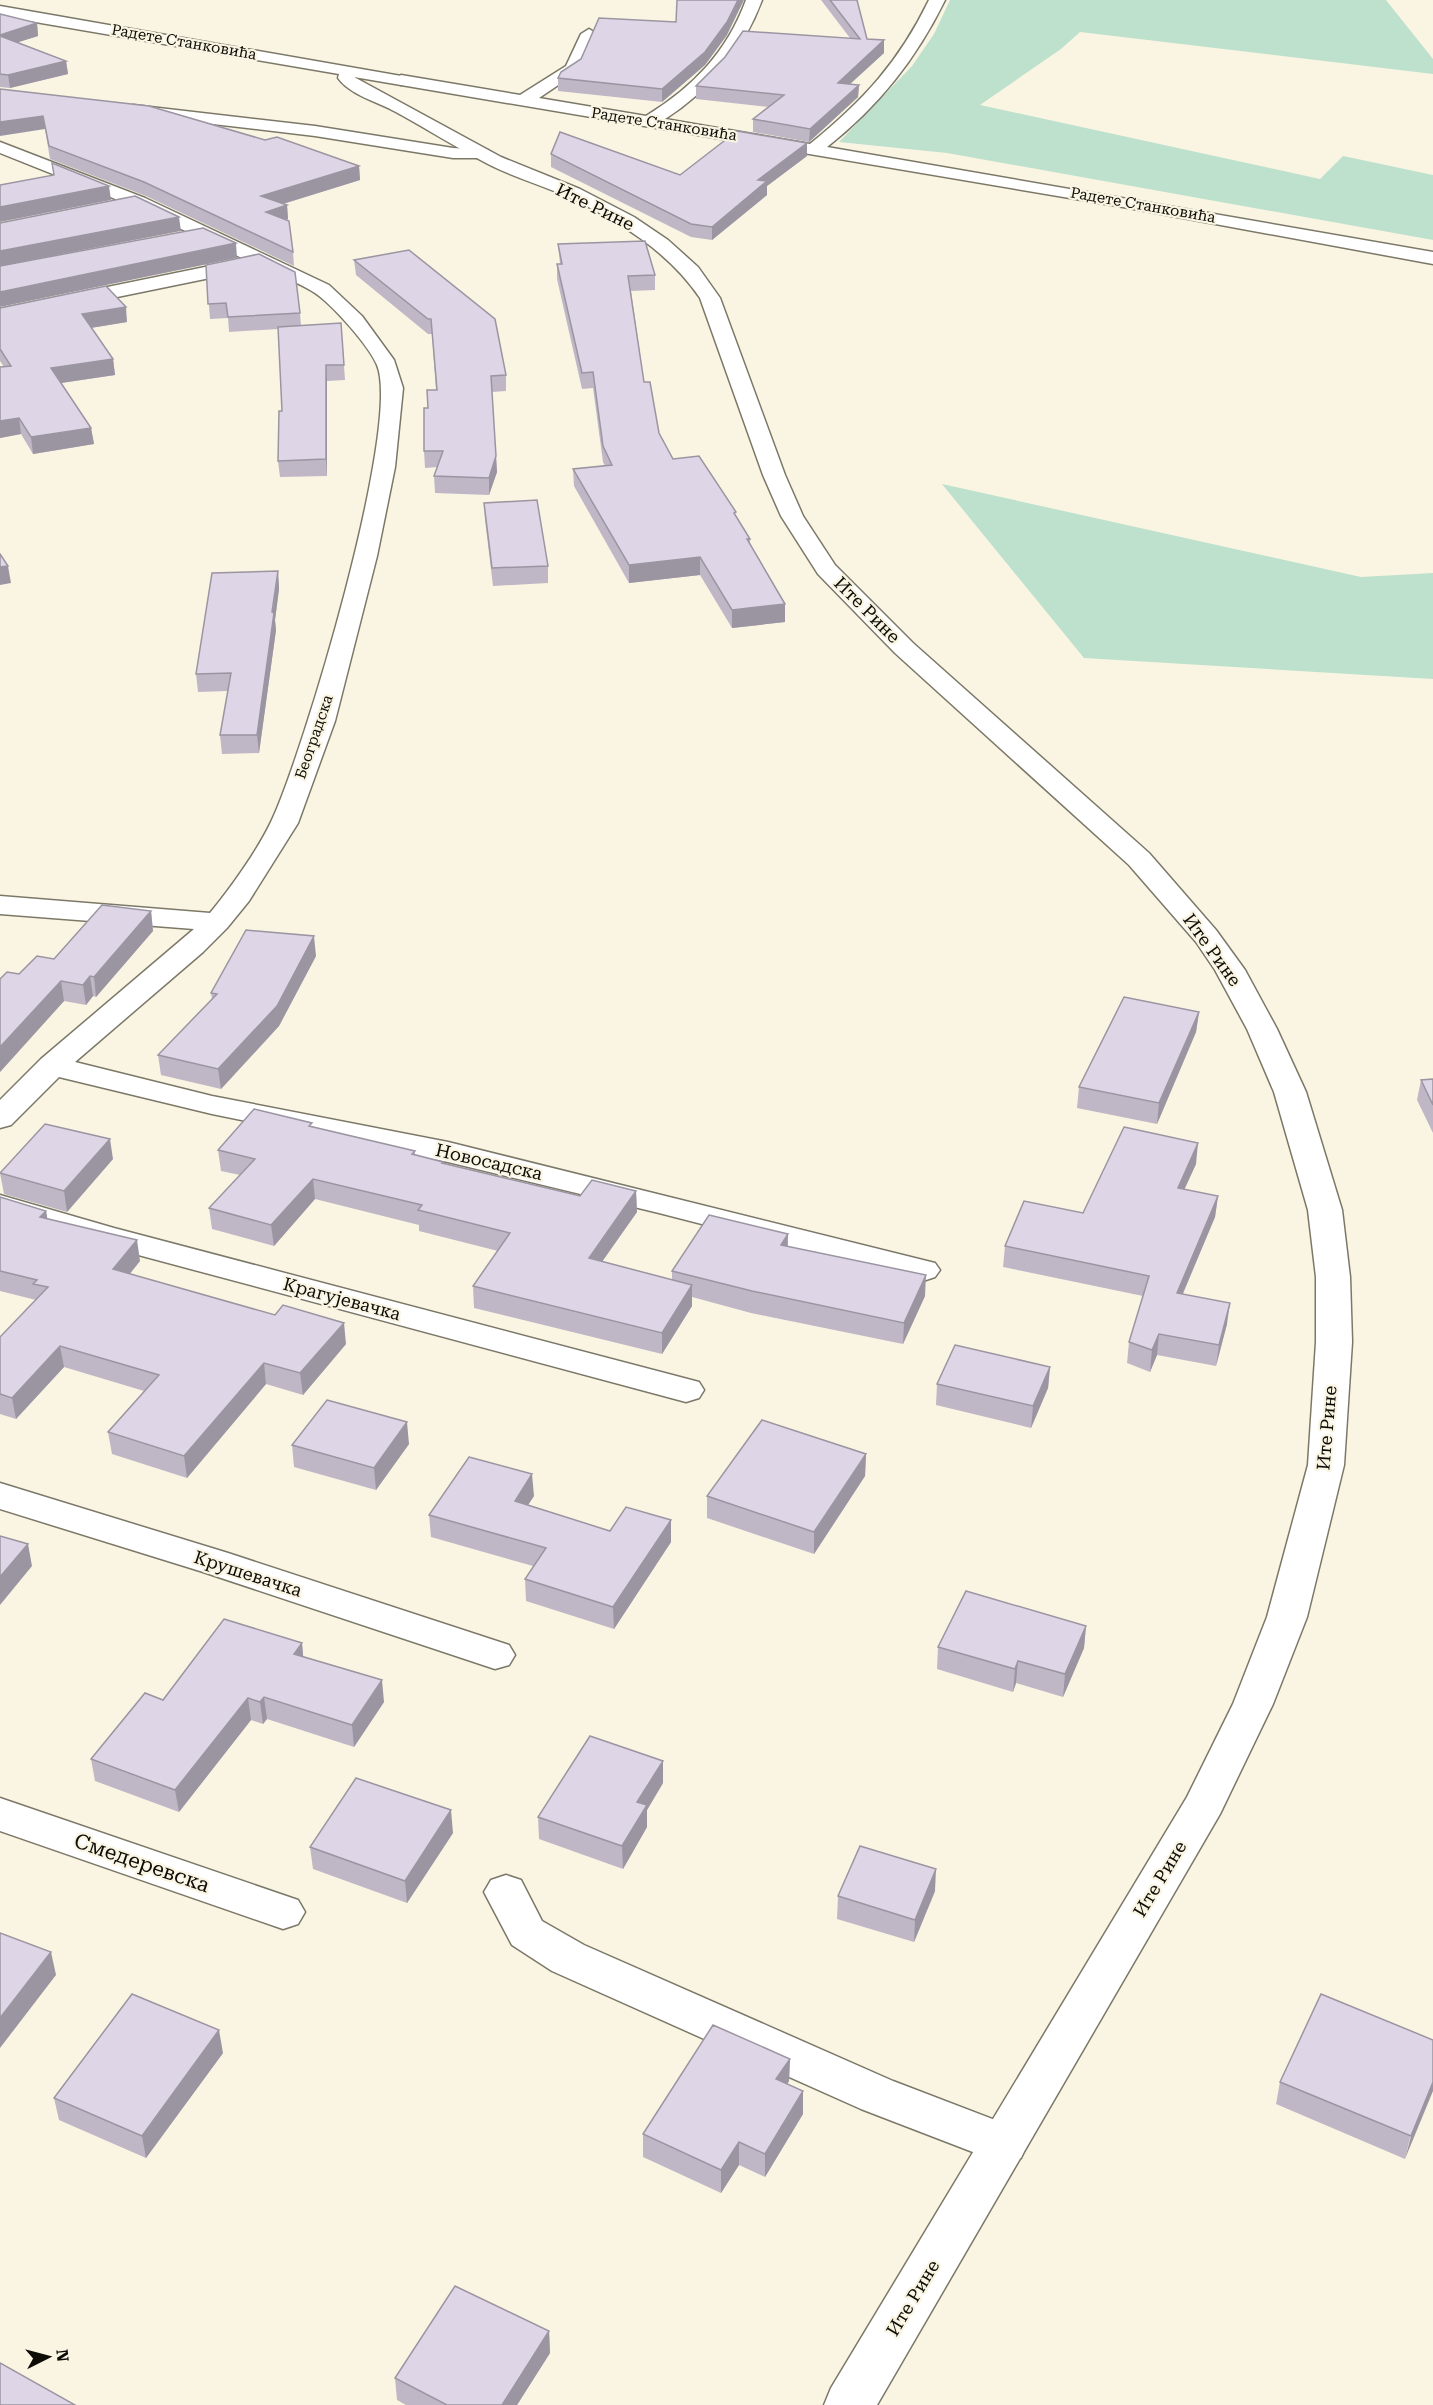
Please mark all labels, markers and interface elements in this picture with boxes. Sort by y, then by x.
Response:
street label: Радете Станковића [110,20,258,64]
street label: Радете Станковића [590,104,738,144]
street label: Ите Рине [552,179,638,235]
street label: Радете Станковића [1069,183,1217,227]
street label: Ите Рине [830,572,905,647]
street label: Београдска [291,693,337,781]
street label: Ите Рине [1179,909,1246,990]
street label: Новосадска [434,1139,545,1184]
street label: Крагујевачка [281,1273,403,1324]
street label: Ите Рине [1312,1385,1341,1471]
street label: Крушевачка [191,1546,305,1601]
street label: Смедеревска [71,1829,213,1898]
street label: Ите Рине [1129,1837,1190,1921]
street label: Ите Рине [882,2256,943,2340]
north arrow [18,2327,78,2387]
text: N [52,2348,73,2363]

